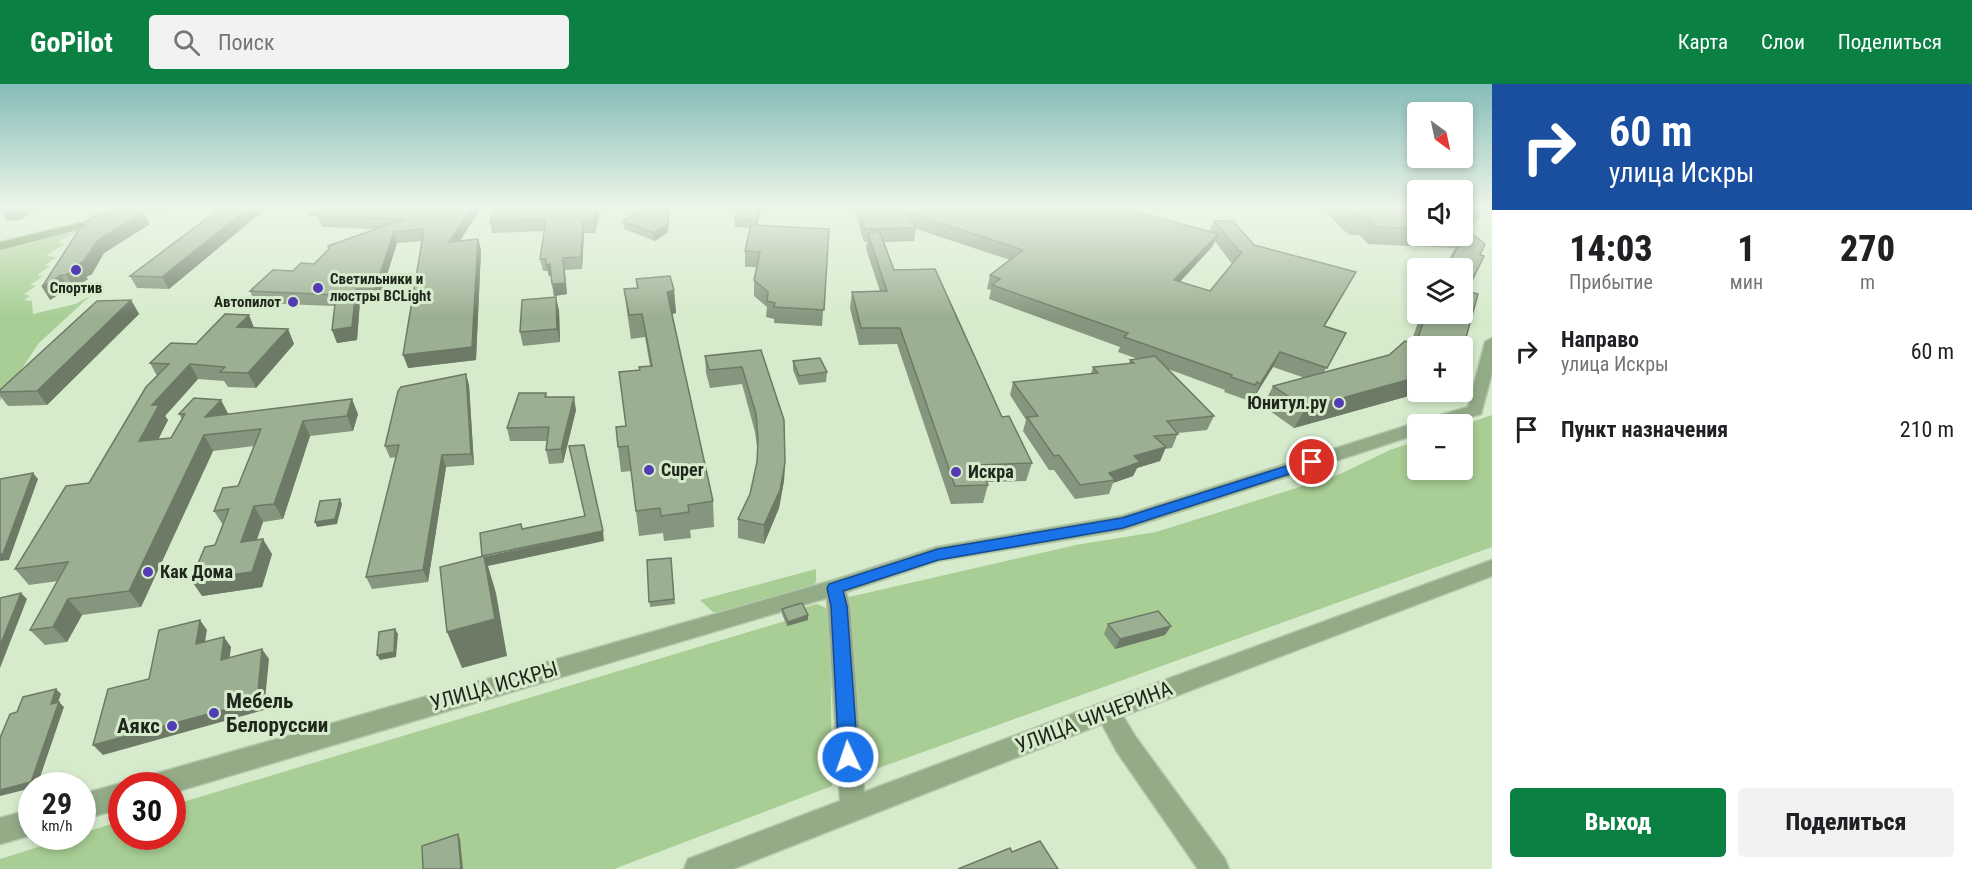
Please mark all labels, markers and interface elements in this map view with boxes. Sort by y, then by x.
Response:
search box [149,15,569,69]
text: GoPilot [30,26,113,59]
icon: search [170,26,203,59]
text: Поиск [218,30,275,55]
text: Карта [1678,30,1728,54]
text: Слои [1761,30,1805,54]
text: Поделиться [1838,30,1942,54]
north arrow [1407,102,1473,168]
map controls [1407,102,1473,480]
text: 60 m [1609,107,1692,156]
icon: right [1510,108,1588,186]
text: улица Искры [1609,157,1754,189]
button: sound [1407,180,1473,246]
text: 14:03 [1569,228,1653,270]
text: 1 [1737,228,1756,270]
text: 270 [1840,228,1895,270]
button: layers [1407,258,1473,324]
marker: Спортив [69,263,83,277]
place label: Светильники и люстры BCLight [330,270,431,305]
text: Прибытие [1569,270,1653,294]
text: мин [1730,270,1763,294]
text: m [1860,270,1875,294]
place label: Спортив [50,279,102,297]
marker: Светильники и люстры BCLight [311,281,325,295]
place label: Автопилот [214,293,281,311]
marker: Автопилот [286,295,300,309]
text: Направо [1561,327,1639,352]
icon: right [1510,335,1543,368]
button: + [1407,336,1473,402]
text: 60 m [1911,339,1954,364]
text: улица Искры [1561,352,1669,376]
place label: Юнитул.ру [1247,392,1327,413]
marker: Юнитул.ру [1332,396,1346,410]
icon: arrive [1510,413,1543,446]
button: − [1407,414,1473,480]
text: Пункт назначения [1561,417,1728,442]
text: 210 m [1900,417,1954,442]
pin [1286,436,1337,487]
icon: arrive [1295,445,1328,478]
place label: Cuper [661,459,704,480]
place label: Искра [968,461,1014,482]
marker: Cuper [642,463,656,477]
marker: Искра [949,465,963,479]
place label: Как Дома [160,561,233,582]
marker: Как Дома [141,565,155,579]
street label: УЛИЦА ИСКРЫ [427,656,561,716]
street label: УЛИЦА ЧИЧЕРИНА [1012,676,1176,758]
place label: Мебель Белоруссии [226,689,328,737]
marker: Мебель Белоруссии [207,706,221,720]
place label: Аякс [117,714,160,738]
marker: Аякс [165,719,179,733]
position arrow [816,725,880,789]
speed limit sign: 30 [108,772,186,850]
text: 29 [42,786,72,821]
button: Выход [1510,788,1726,857]
button: Поделиться [1738,788,1954,857]
text: km/h [42,817,72,835]

